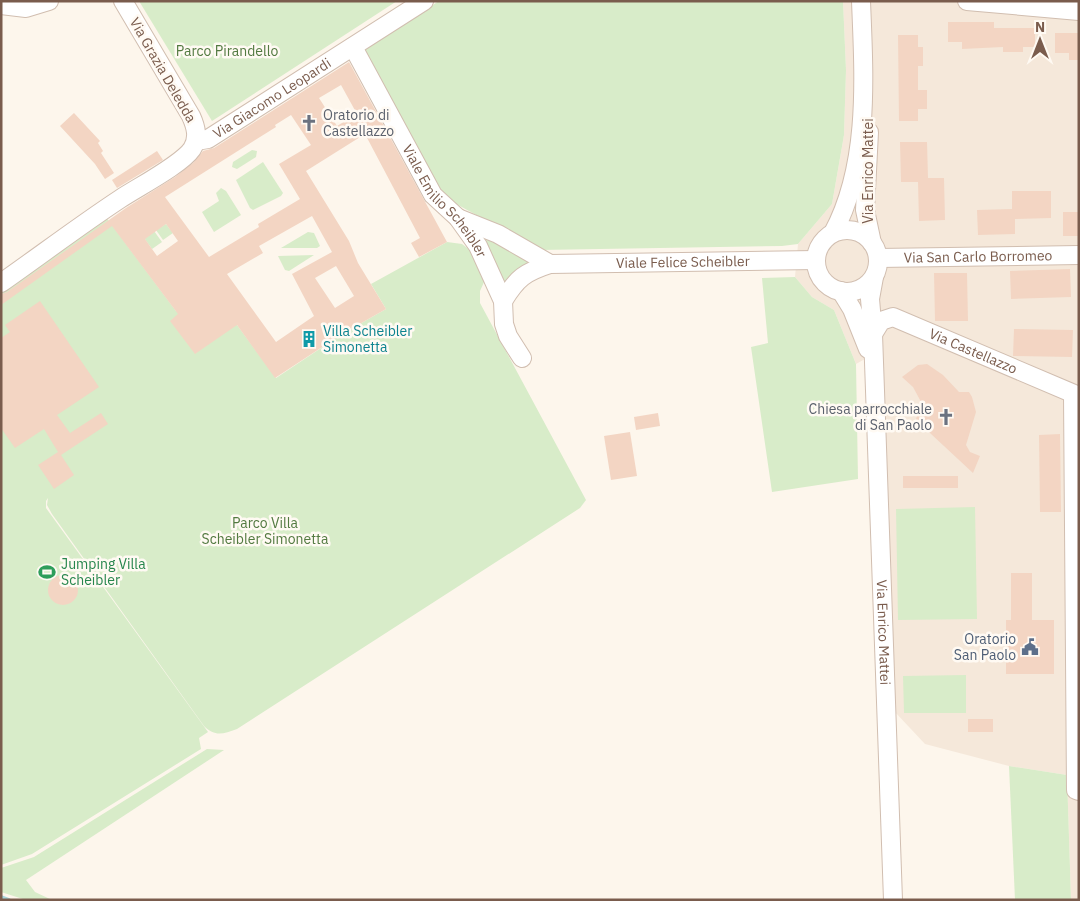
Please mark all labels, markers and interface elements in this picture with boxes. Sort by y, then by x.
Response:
street label: Via Grazia Deledda [126,14,201,126]
north arrow [1015,15,1065,65]
text: N [1035,18,1045,36]
park label: Parco Pirandello [176,42,278,60]
street label: Via Giacomo Leopardi [210,54,334,142]
place label: Oratorio di Castellazzo [323,106,394,140]
church icon: Oratorio di Castellazzo [299,113,319,133]
street label: Via Enrico Mattei [859,118,877,224]
street label: Viale Emilio Scheibler [398,141,491,260]
street label: Via San Carlo Borromeo [903,246,1053,267]
street label: Viale Felice Scheibler [616,252,750,272]
place label: Villa Scheibler Simonetta [323,322,412,356]
street label: Via Castellazzo [926,324,1020,378]
building icon: Villa Scheibler Simonetta [299,329,319,349]
place label: Chiesa parrocchiale di San Paolo [809,400,932,434]
church icon: Chiesa parrocchiale di San Paolo [936,407,956,427]
park label: Parco Villa Scheibler Simonetta [202,514,329,548]
place label: Jumping Villa Scheibler [61,555,146,589]
sports icon: Jumping Villa Scheibler [37,562,57,582]
street label: Via Enrico Mattei [873,579,894,685]
place label: Oratorio San Paolo [954,630,1016,664]
public building icon: Oratorio San Paolo [1020,637,1040,657]

